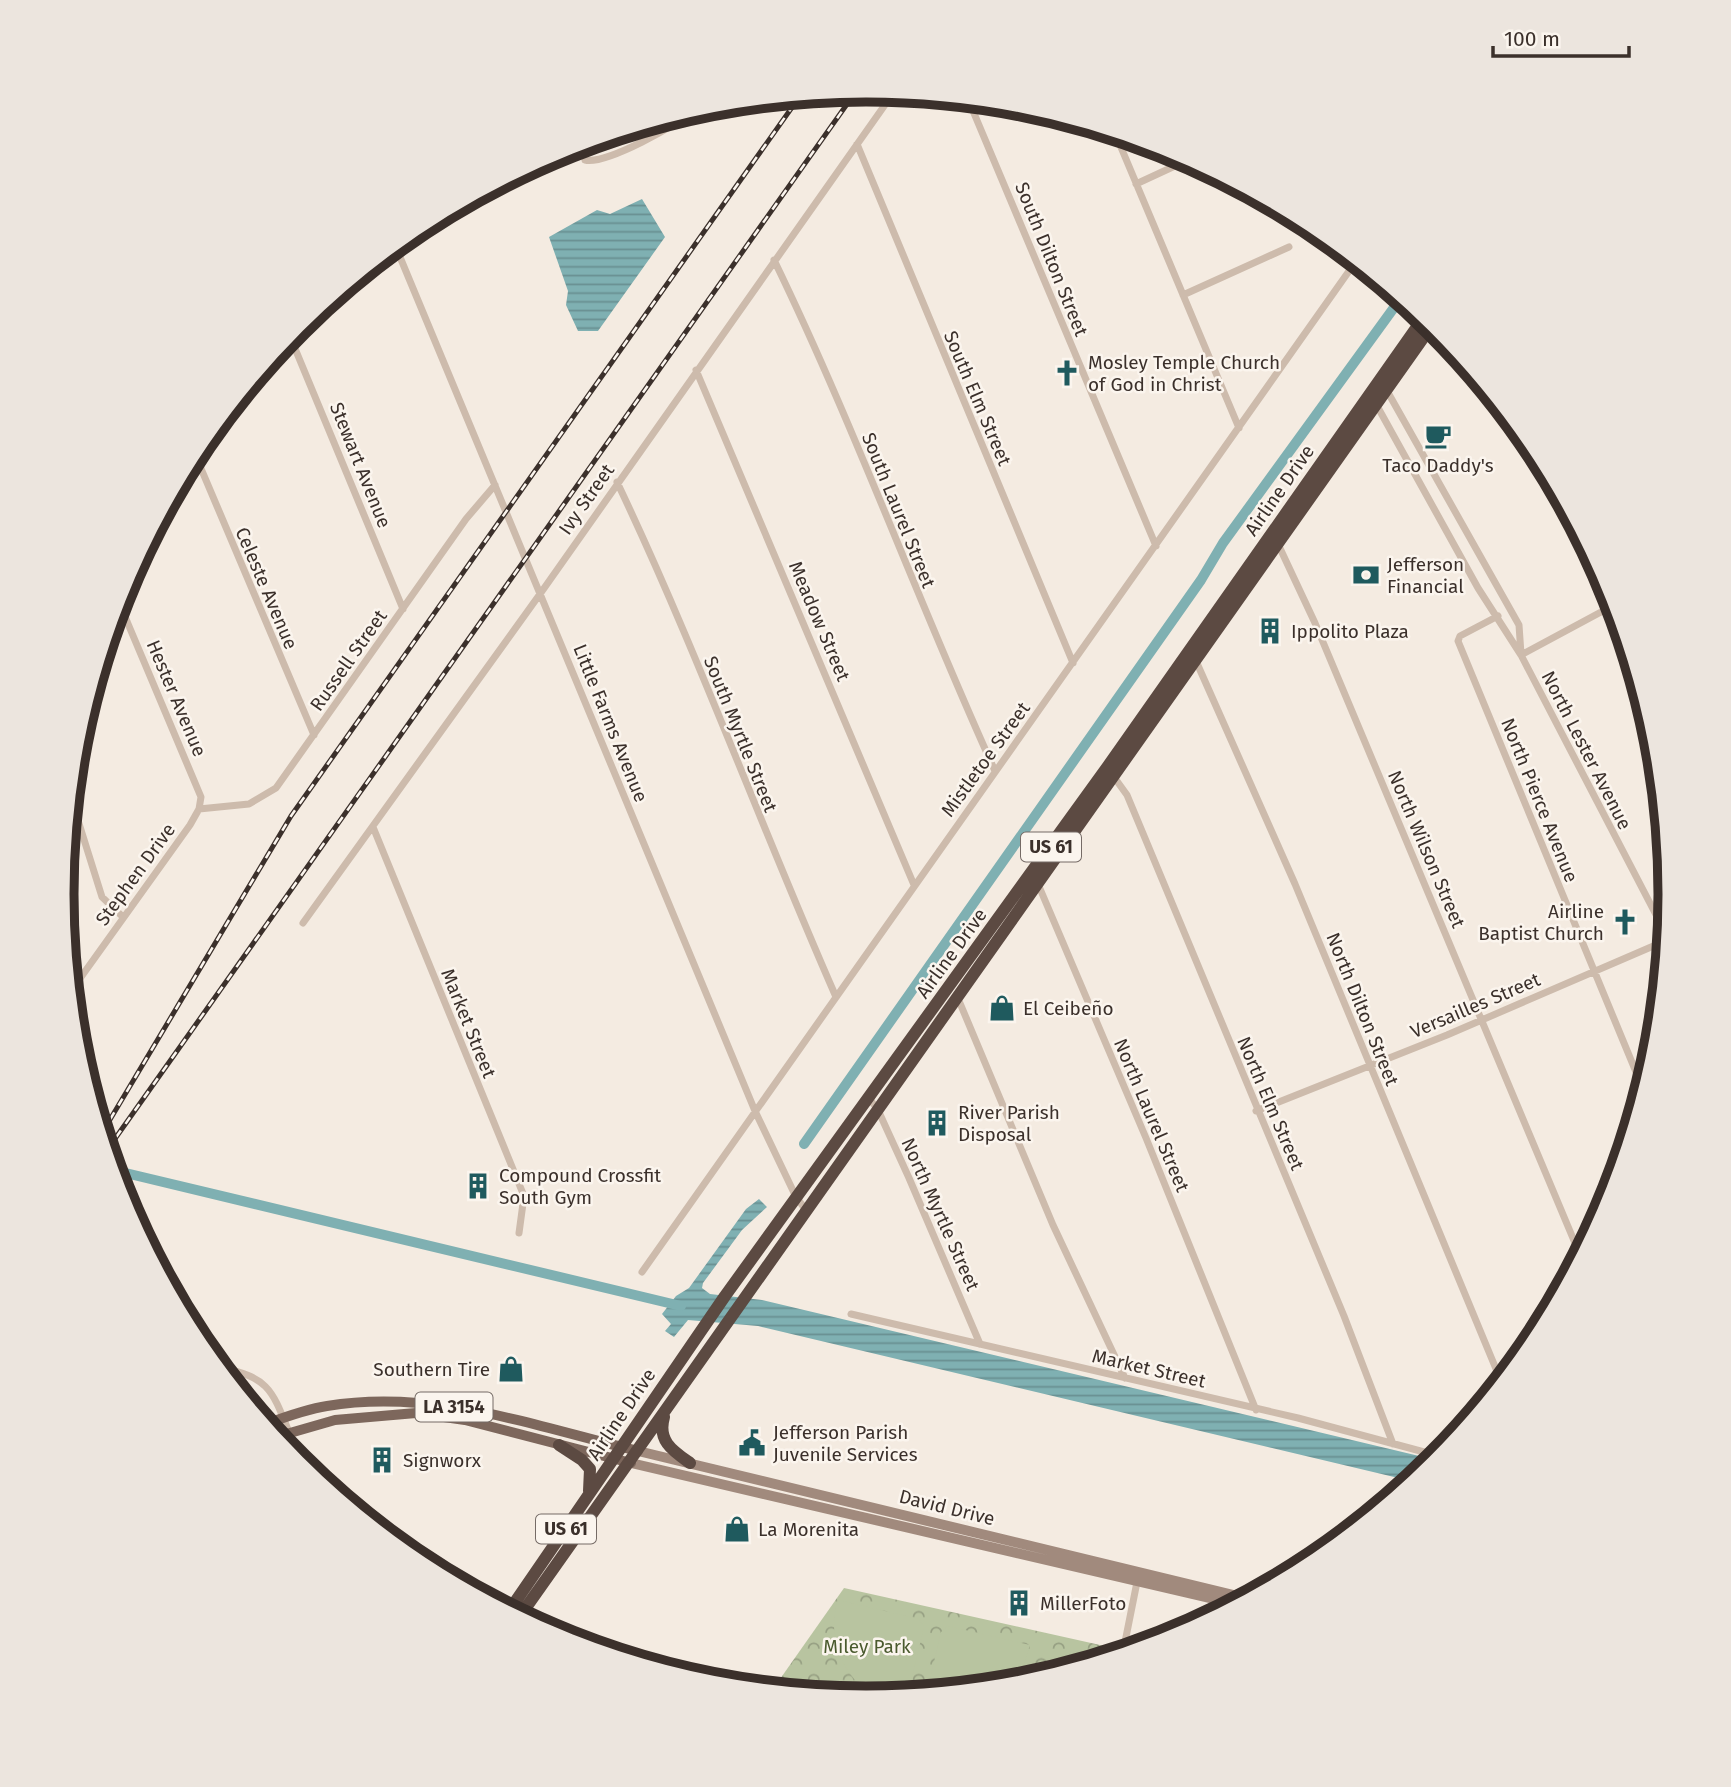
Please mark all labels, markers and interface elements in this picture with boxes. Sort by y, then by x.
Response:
scale bar [1493,14,1630,58]
text: 100 m [1504,26,1560,52]
street label: South Dilton Street [1010,179,1093,340]
street label: South Elm Street [939,327,1016,469]
place label: Mosley Temple Church of God in Christ [1088,351,1280,396]
church icon: Mosley Temple Church of God in Christ [1052,358,1082,388]
street label: Stewart Avenue [325,399,396,531]
cafe icon: Taco Daddy's [1423,421,1453,451]
street label: South Laurel Street [857,429,940,591]
street label: Airline Drive [1240,440,1319,540]
place label: Taco Daddy's [1382,454,1494,477]
street label: Ivy Street [554,459,619,539]
street label: Celeste Avenue [230,524,303,653]
place label: Jefferson Financial [1387,553,1464,598]
street label: Meadow Street [784,558,855,685]
bank icon: Jefferson Financial [1351,560,1381,590]
street label: Russell Street [305,605,392,715]
building icon: Ippolito Plaza [1255,616,1285,646]
place label: Ippolito Plaza [1291,620,1409,643]
street label: Hester Avenue [142,636,211,760]
street label: Little Farms Avenue [568,641,653,806]
street label: South Myrtle Street [699,653,782,816]
street label: North Lester Avenue [1537,667,1637,833]
street label: Mistletoe Street [936,697,1035,821]
street label: North Pierce Avenue [1496,715,1583,886]
street label: North Wilson Street [1383,767,1470,931]
street label: Stephen Drive [91,819,180,930]
road number: US 61 [1021,832,1081,862]
place label: Airline Baptist Church [1478,900,1604,945]
street label: Airline Drive [911,904,992,1003]
church icon: Airline Baptist Church [1610,907,1640,937]
street label: North Dilton Street [1321,929,1404,1089]
street label: Market Street [436,965,501,1081]
street label: Versailles Street [1407,968,1544,1043]
shop icon: El Ceibeño [987,993,1017,1023]
place label: El Ceibeño [1023,997,1113,1020]
street label: North Elm Street [1232,1033,1309,1174]
street label: North Laurel Street [1109,1035,1194,1195]
place label: River Parish Disposal [958,1101,1060,1146]
building icon: River Parish Disposal [922,1108,952,1138]
street label: North Myrtle Street [896,1134,985,1294]
place label: Compound Crossfit South Gym [499,1164,661,1209]
building icon: Compound Crossfit South Gym [463,1171,493,1201]
street label: Market Street [1090,1344,1208,1393]
shop icon: Southern Tire [496,1354,526,1384]
place label: Southern Tire [373,1358,490,1381]
street label: Airline Drive [582,1364,660,1464]
road number: LA 3154 [416,1392,492,1422]
place label: Jefferson Parish Juvenile Services [773,1421,918,1466]
public building icon: Jefferson Parish Juvenile Services [737,1428,767,1458]
building icon: Signworx [367,1445,397,1475]
place label: Signworx [403,1449,482,1472]
street label: David Drive [897,1485,997,1530]
road number: US 61 [536,1514,596,1544]
shop icon: La Morenita [722,1514,752,1544]
place label: La Morenita [758,1518,859,1541]
building icon: MillerFoto [1004,1588,1034,1618]
place label: MillerFoto [1040,1592,1126,1615]
park label: Miley Park [823,1635,911,1658]

